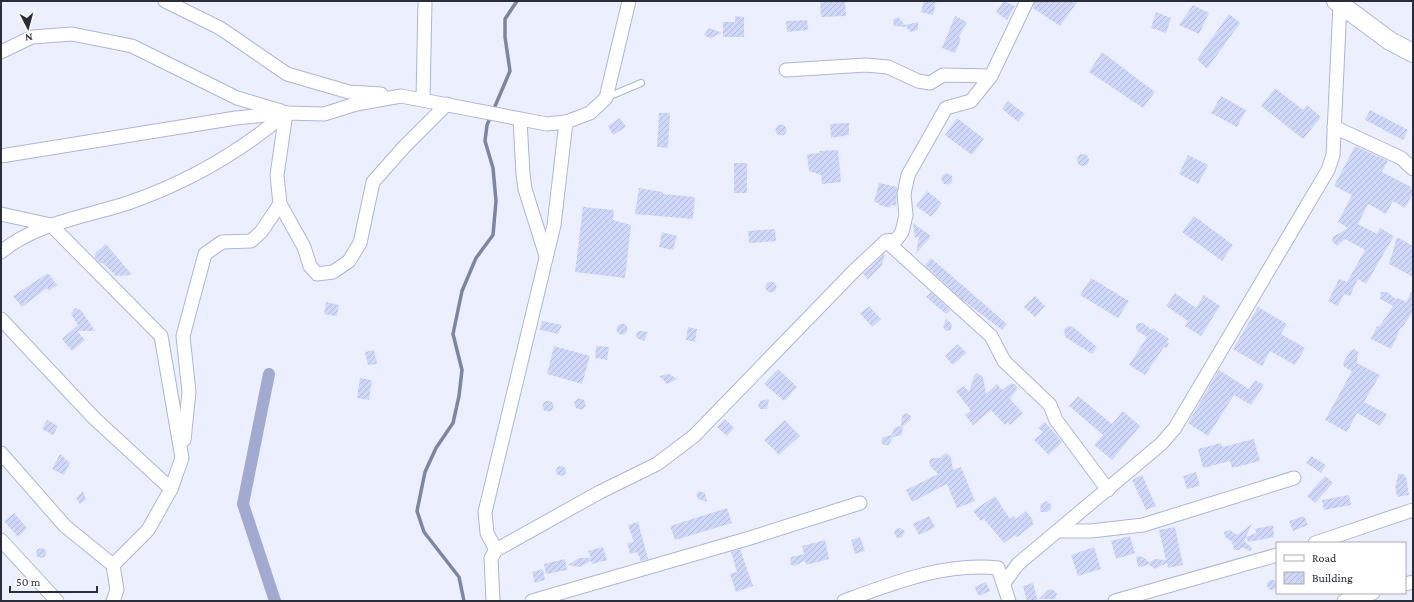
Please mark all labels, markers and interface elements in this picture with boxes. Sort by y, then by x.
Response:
north arrow [8,8,48,48]
text: N [24,32,33,44]
legend [1276,542,1406,594]
text: Road [1312,551,1337,565]
scale bar [10,568,97,594]
text: Building [1312,571,1353,585]
text: 50 m [16,575,41,589]

